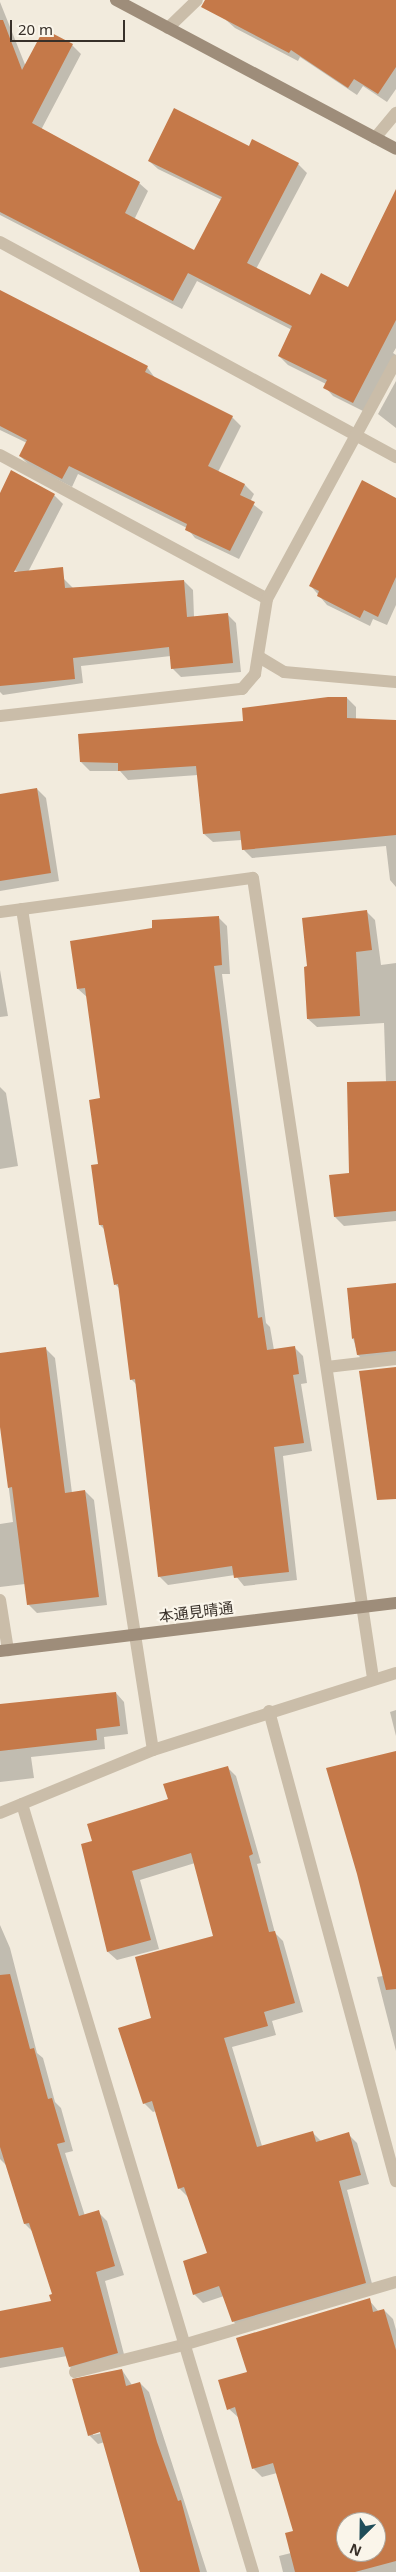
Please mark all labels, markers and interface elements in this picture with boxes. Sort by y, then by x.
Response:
scale bar [12,10,128,42]
text: 20 m [18,19,53,39]
street label: 本通見晴通 [158,1598,234,1626]
north arrow [336,2512,386,2562]
text: N [346,2539,364,2561]

